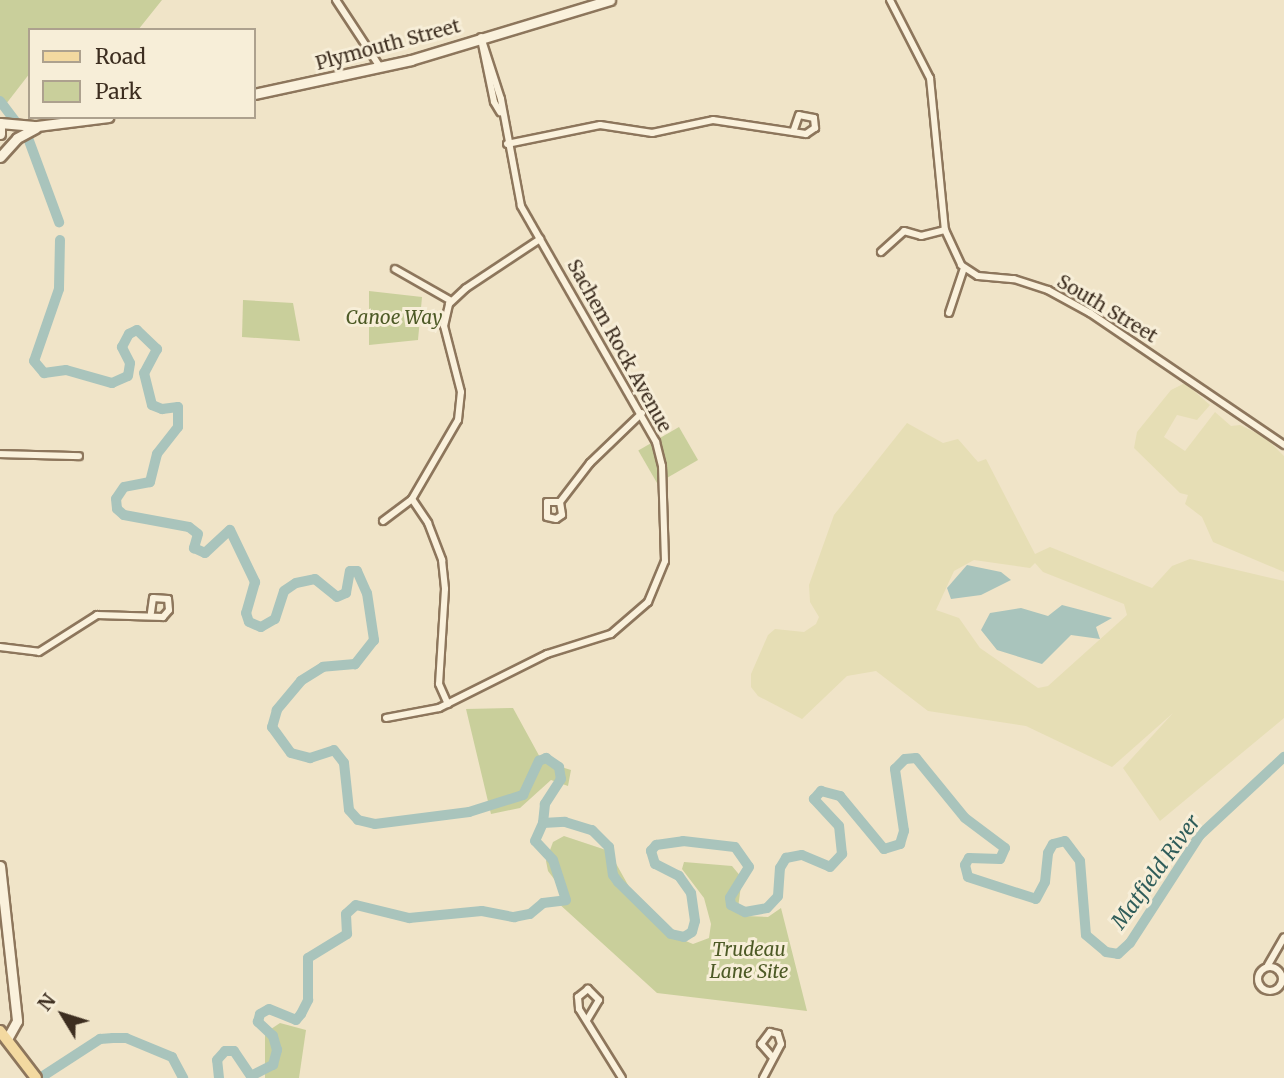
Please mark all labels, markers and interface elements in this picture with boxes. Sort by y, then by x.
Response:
street label: Plymouth Street [313,15,463,75]
legend [28,28,256,119]
text: Road [95,43,146,70]
text: Park [95,78,142,105]
street label: Sachem Rock Avenue [562,256,676,436]
street label: South Street [1053,270,1161,348]
park label: Canoe Way [346,307,442,329]
water label: Matfield River [1106,810,1206,934]
park label: Trudeau Lane Site [709,939,789,983]
north arrow [28,980,98,1050]
text: N [32,989,61,1015]

